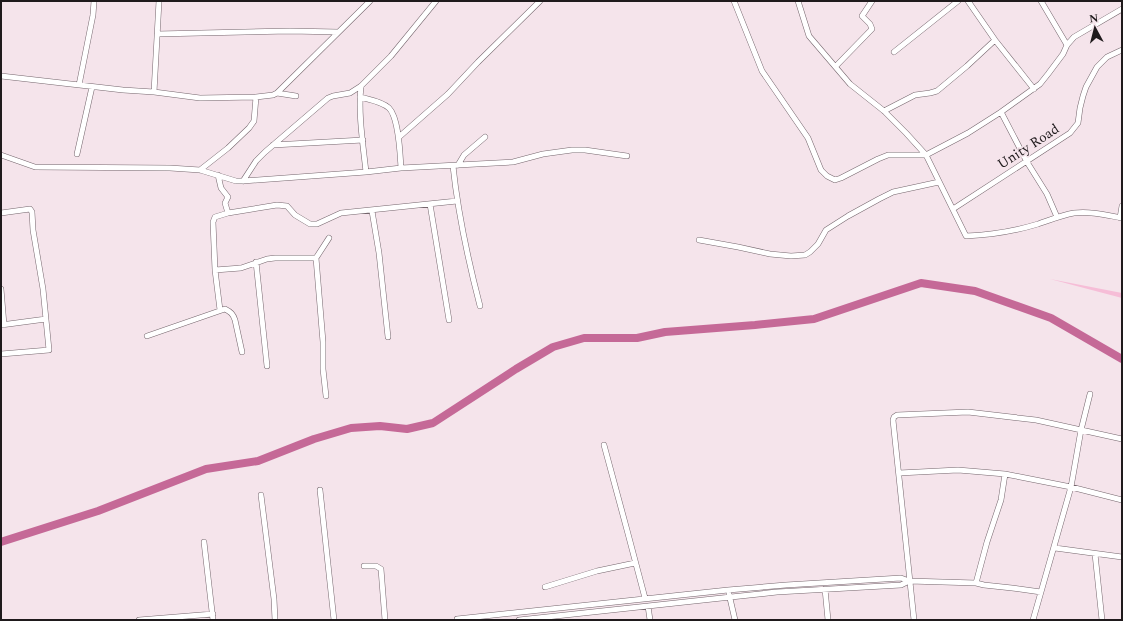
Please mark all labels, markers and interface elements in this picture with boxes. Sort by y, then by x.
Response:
north arrow [1075,8,1115,48]
text: N [1088,10,1099,28]
street label: Unity Road [993,118,1064,174]

